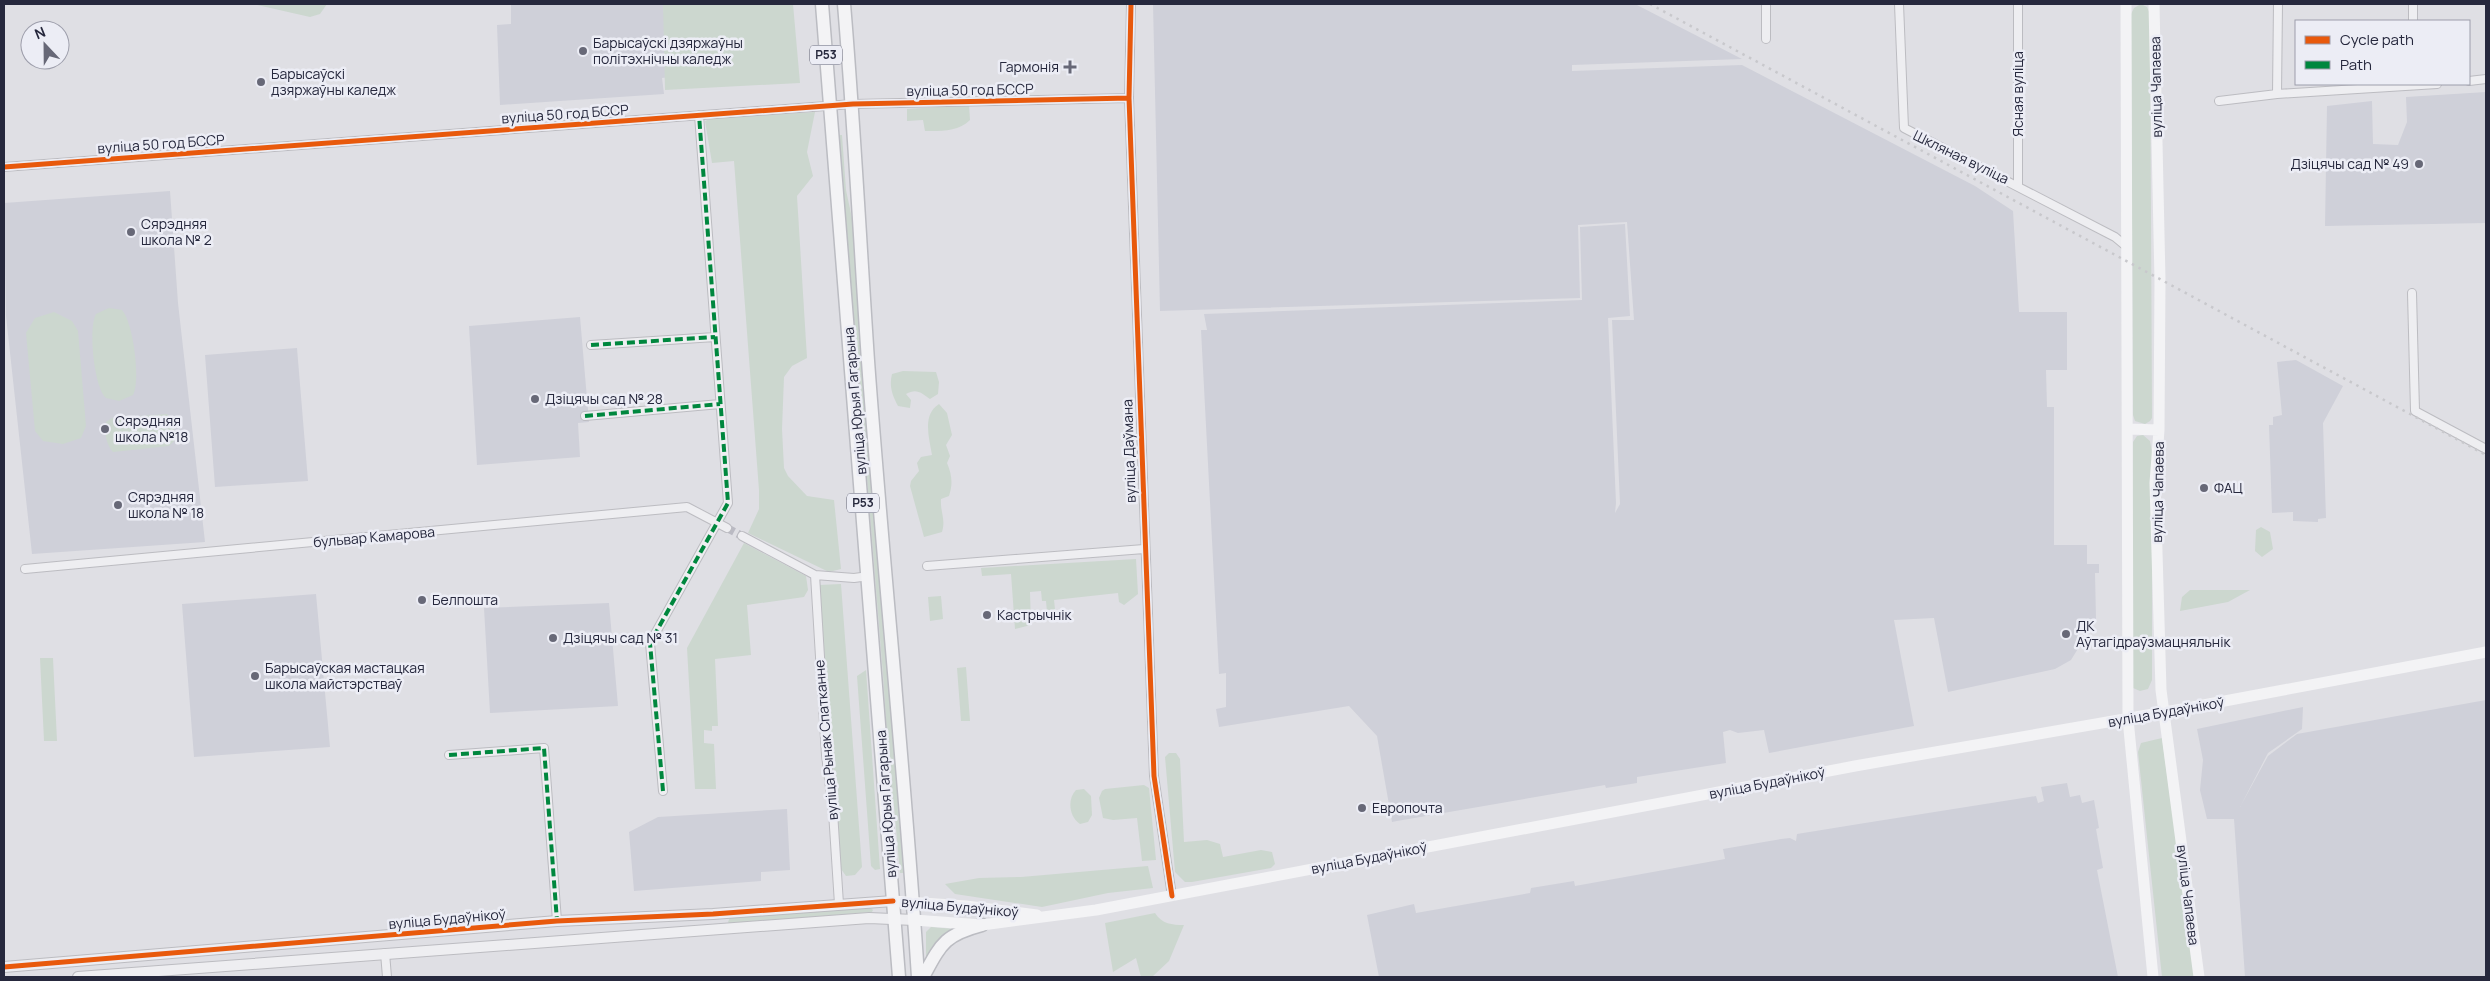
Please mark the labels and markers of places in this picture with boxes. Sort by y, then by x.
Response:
place label: Барысаўскі дзяржаўны політэхнічны каледж [593,33,743,68]
marker: Барысаўскі дзяржаўны політэхнічны каледж [577,45,589,57]
place label: Гармонія [999,57,1059,76]
marker: Гармонія [1063,60,1077,74]
place label: Барысаўскі дзяржаўны каледж [271,64,396,99]
marker: Барысаўскі дзяржаўны каледж [255,76,267,88]
place label: Дзіцячы сад № 49 [2290,154,2409,173]
marker: Дзіцячы сад № 49 [2413,158,2425,170]
place label: Сярэдняя школа № 2 [141,214,212,249]
marker: Сярэдняя школа № 2 [125,226,137,238]
place label: Дзіцячы сад № 28 [545,389,663,408]
marker: Дзіцячы сад № 28 [529,393,541,405]
place label: Сярэдняя школа №18 [115,411,188,446]
marker: Сярэдняя школа №18 [99,423,111,435]
place label: ФАЦ [2214,478,2243,497]
marker: ФАЦ [2198,482,2210,494]
place label: Сярэдняя школа № 18 [128,487,204,522]
marker: Сярэдняя школа № 18 [112,499,124,511]
place label: Белпошта [432,590,498,609]
marker: Белпошта [416,594,428,606]
place label: Кастрычнік [997,605,1073,624]
marker: Кастрычнік [981,609,993,621]
place label: ДК Аўтагідраўзмацняльнік [2076,616,2231,651]
place label: Дзіцячы сад № 31 [563,628,678,647]
marker: ДК Аўтагідраўзмацняльнік [2060,628,2072,640]
marker: Дзіцячы сад № 31 [547,632,559,644]
place label: Барысаўская мастацкая школа майстэрстваў [265,658,425,693]
marker: Барысаўская мастацкая школа майстэрстваў [249,670,261,682]
place label: Европочта [1372,798,1443,817]
marker: Европочта [1356,802,1368,814]

